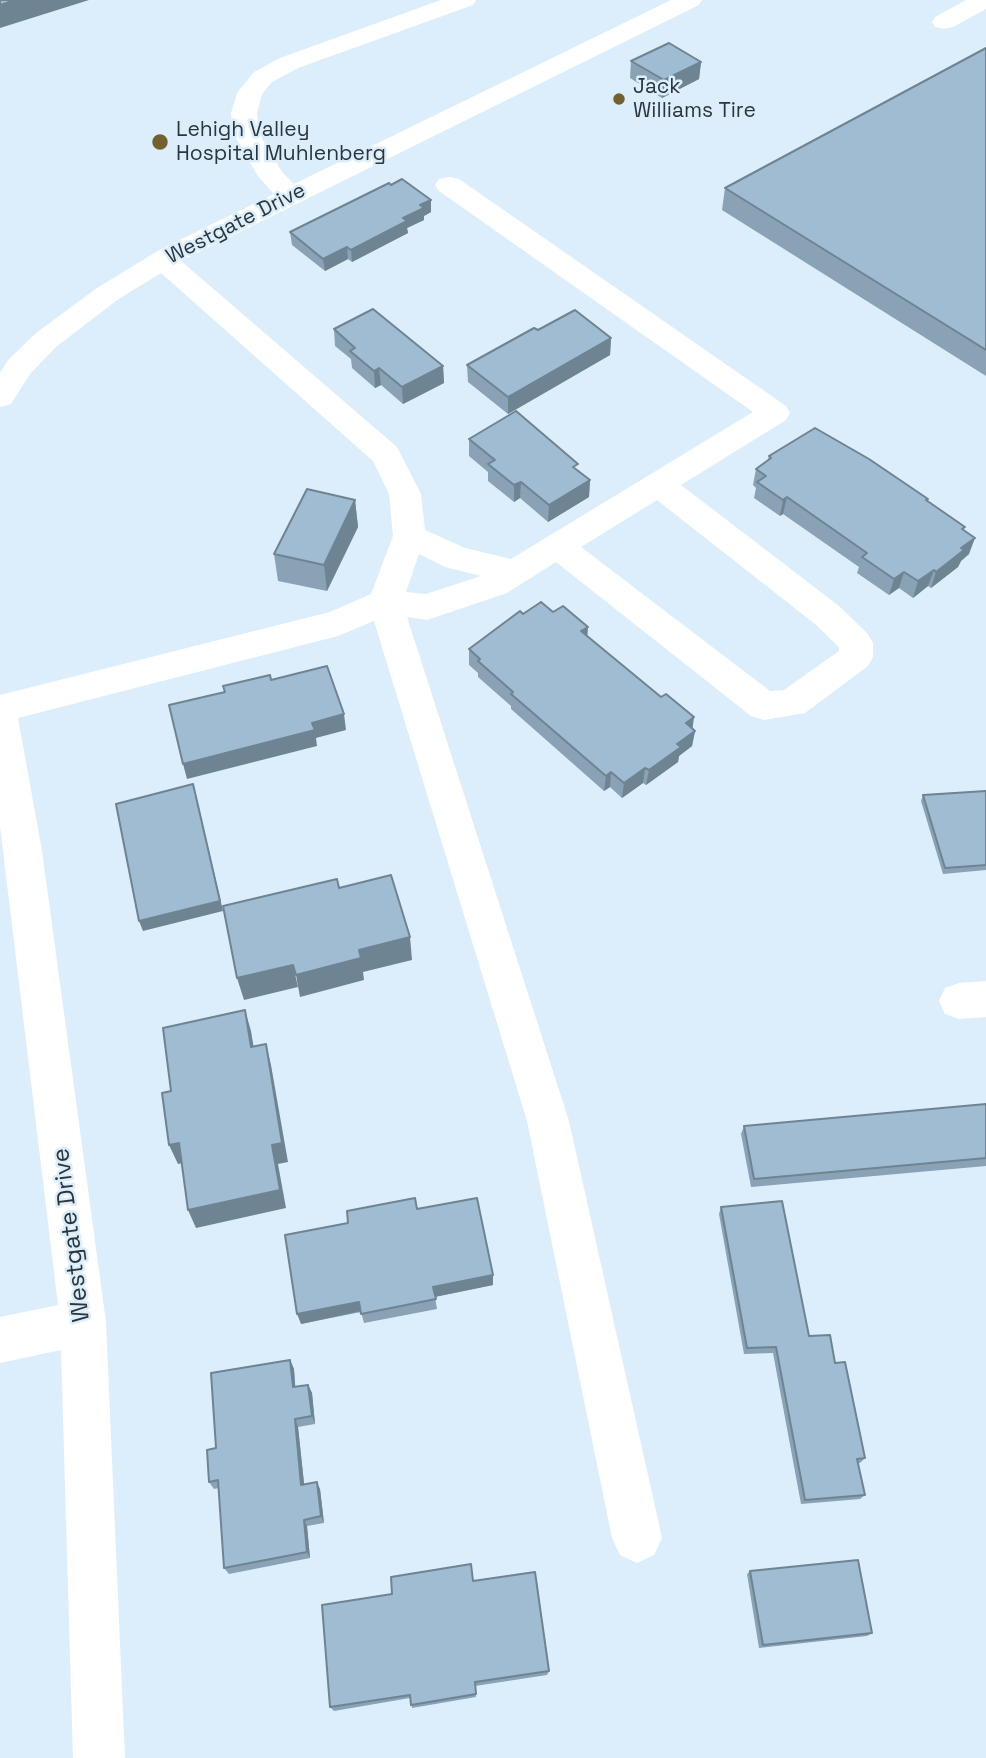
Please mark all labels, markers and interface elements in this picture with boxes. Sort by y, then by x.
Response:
place label: Jack Williams Tire [633,74,756,124]
marker: Jack Williams Tire [611,91,627,107]
place label: Lehigh Valley Hospital Muhlenberg [176,117,386,167]
marker: Lehigh Valley Hospital Muhlenberg [150,132,170,152]
street label: Westgate Drive [162,178,310,270]
street label: Westgate Drive [47,1147,97,1323]

